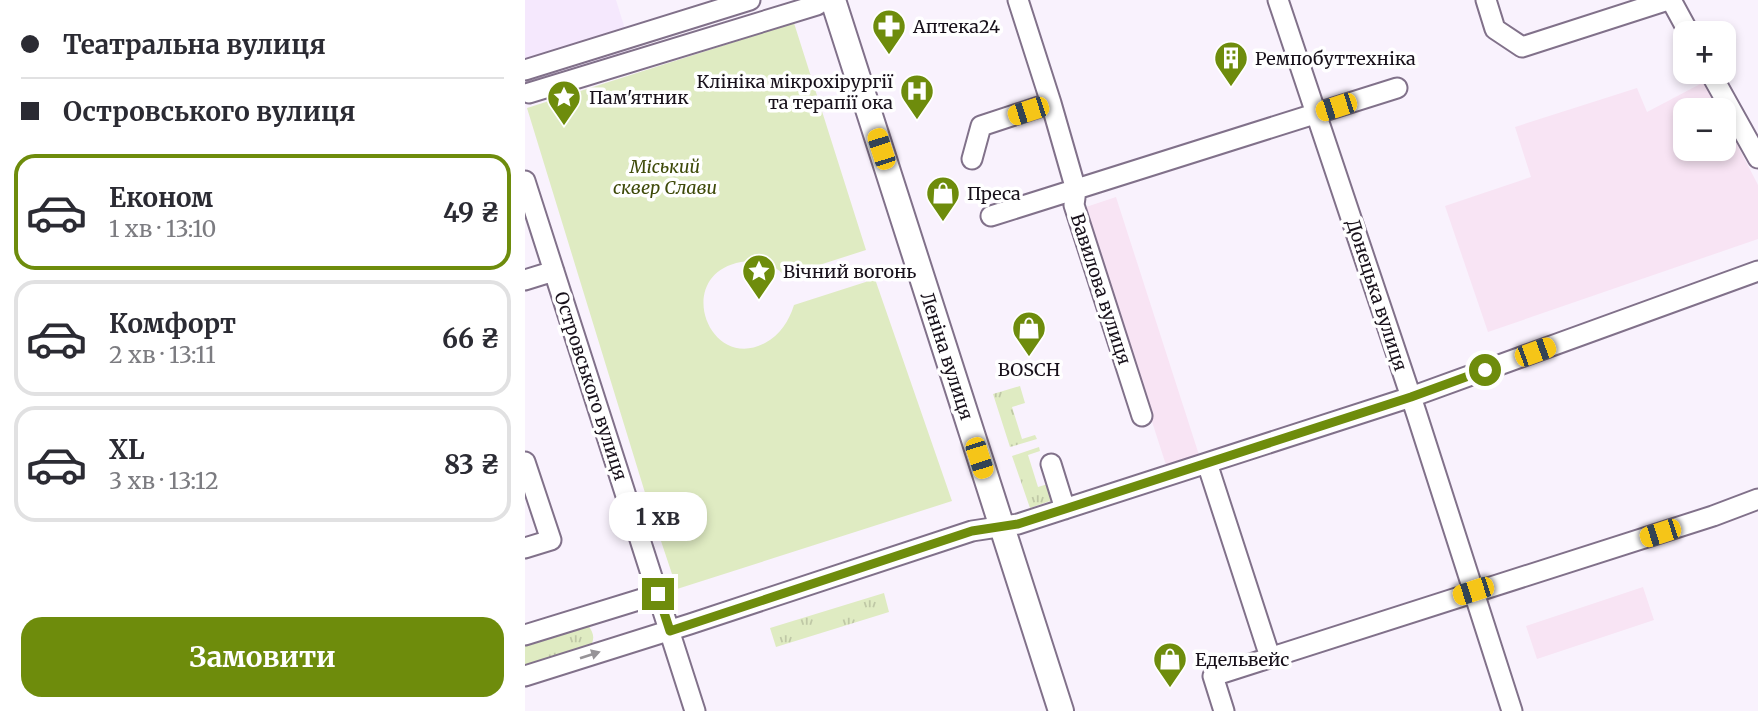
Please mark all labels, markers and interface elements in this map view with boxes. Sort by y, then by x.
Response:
pharmacy icon: Аптека24 [870,7,908,56]
place label: Аптека24 [912,15,1000,38]
map controls [1673,21,1736,161]
button: + [1673,21,1736,84]
text: Театральна вулиця [63,28,326,61]
building icon: Ремпобуттехніка [1212,39,1250,88]
place label: Ремпобуттехніка [1255,47,1416,70]
place label: Клініка мікрохірургії та терапії ока [697,70,893,114]
hospital icon: Клініка мікрохірургії та терапії ока [898,72,936,121]
place icon: Пам'ятник [545,78,583,127]
place label: Пам'ятник [589,86,689,109]
car [1313,91,1360,123]
text: Островського вулиця [63,95,356,128]
car [1005,95,1052,127]
button: − [1673,98,1736,161]
car [865,126,898,172]
park label: Міський сквер Слави [613,155,717,199]
shop icon: Преса [924,174,962,223]
icon: car [25,181,88,244]
text: Економ [109,181,213,214]
place label: Преса [967,182,1021,205]
text: 49 ₴ [443,196,500,229]
street label: Вавилова вулиця [1066,210,1136,368]
text: 1 хв · 13:10 [109,214,216,243]
street label: Донецька вулиця [1342,216,1412,374]
place icon: Вічний вогонь [740,252,778,301]
place label: Вічний вогонь [783,260,916,283]
street label: Островського вулиця [550,289,632,484]
street label: Леніна вулиця [915,289,979,423]
icon: car [25,307,88,370]
text: Комфорт [109,307,236,340]
shop icon: BOSCH [1010,309,1048,358]
text: 66 ₴ [442,322,500,355]
car [1512,335,1559,369]
text: 2 хв · 13:11 [109,340,216,369]
route start [1469,354,1501,386]
place label: BOSCH [998,358,1060,381]
icon: car [25,433,88,496]
text: XL [109,433,145,466]
car [963,435,996,481]
text: 83 ₴ [444,448,500,481]
text: 3 хв · 13:12 [109,466,219,495]
callout: 1 хв [609,492,707,542]
text: 1 хв [636,502,680,531]
car [1637,517,1684,549]
car [1450,575,1497,607]
route end [642,578,674,610]
button: Замовити [21,617,504,697]
shop icon: Едельвейс [1151,640,1189,689]
place label: Едельвейс [1195,648,1289,671]
one-way arrow [580,649,601,660]

